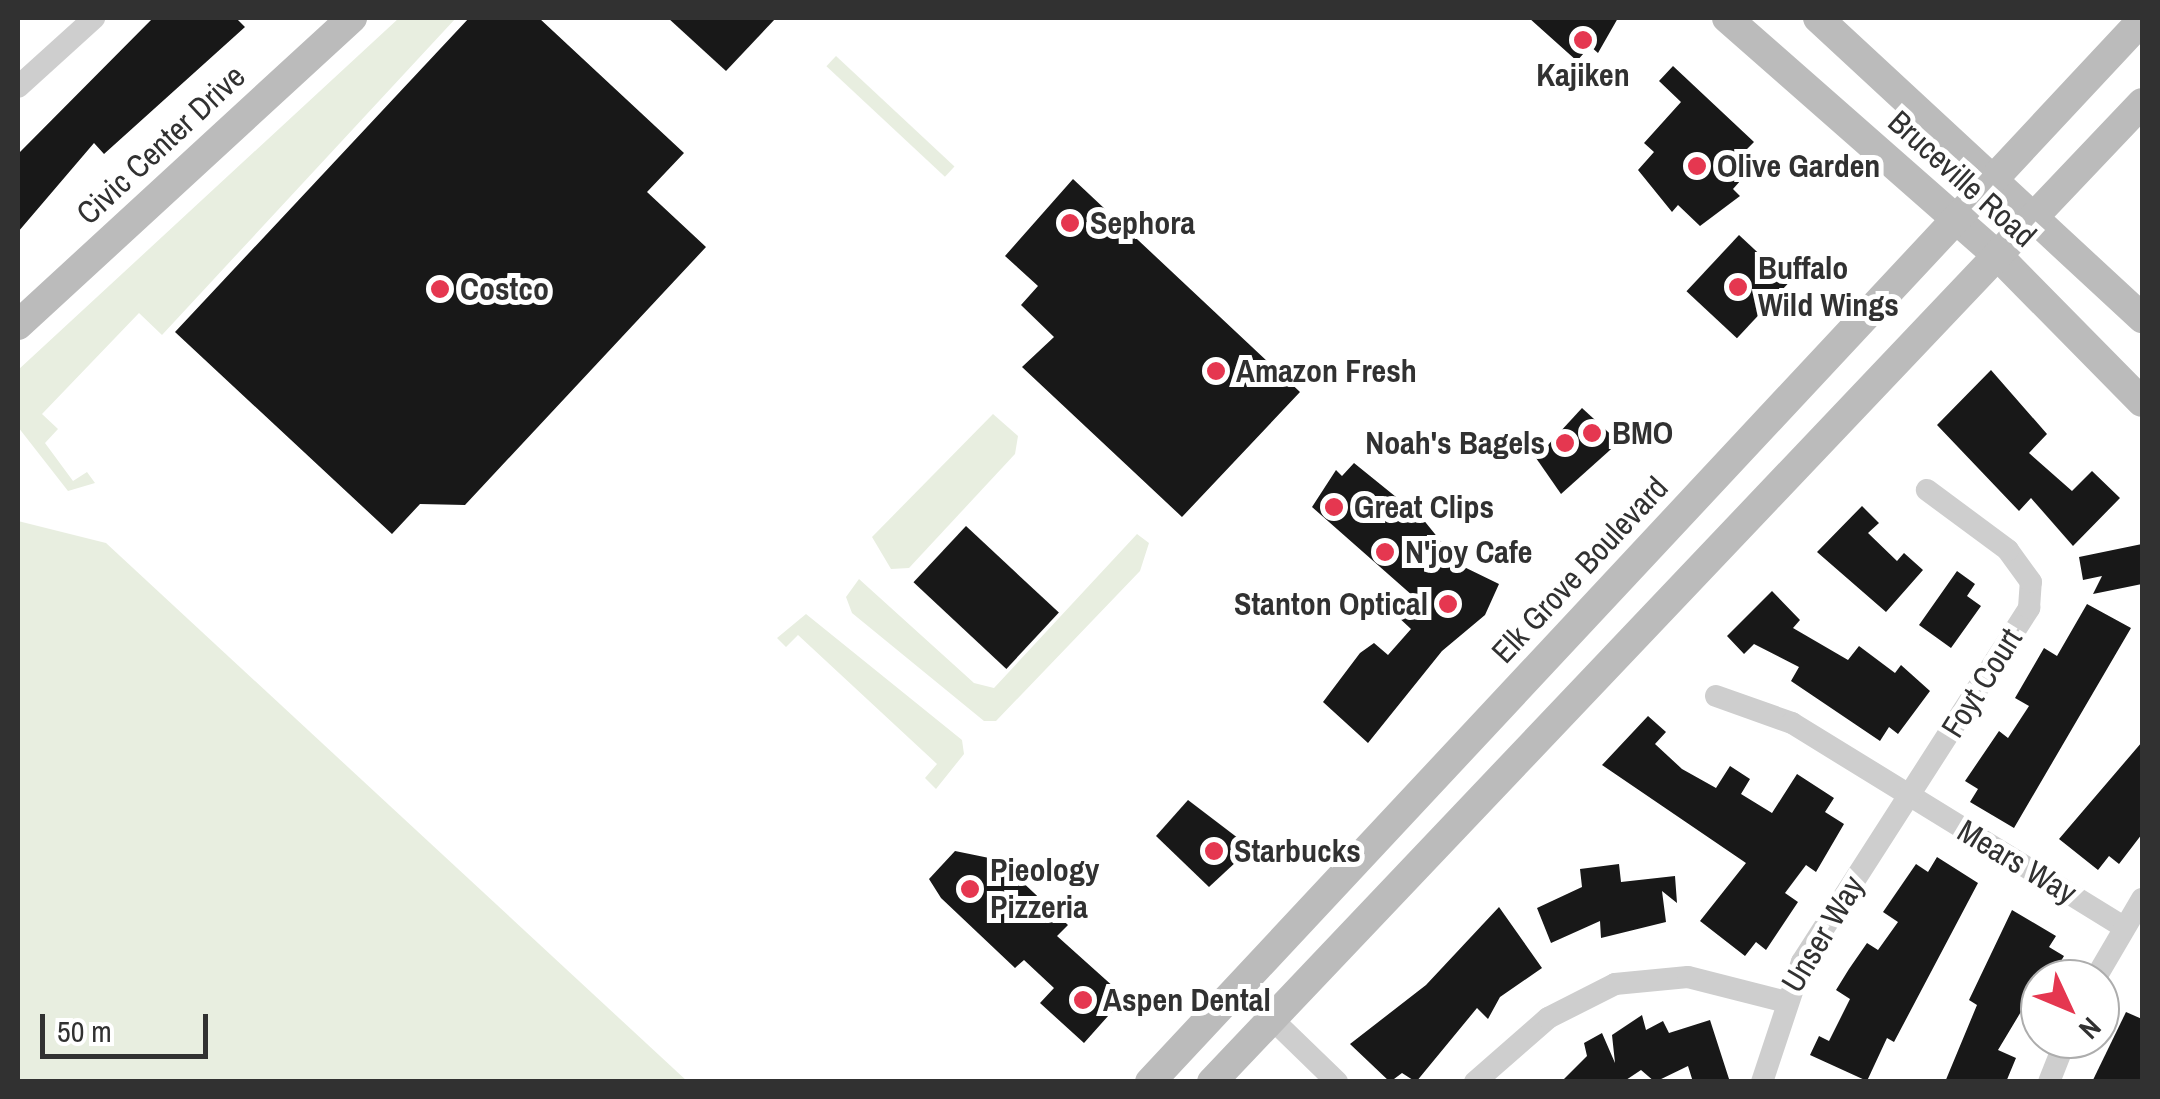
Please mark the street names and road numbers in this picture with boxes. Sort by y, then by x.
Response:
street label: Civic Center Drive [69,57,253,233]
street label: Bruceville Road [1880,103,2044,255]
street label: Elk Grove Boulevard [1484,469,1676,671]
street label: Foyt Court [1934,621,2030,745]
street label: Mears Way [1951,812,2083,912]
street label: Unser Way [1773,869,1873,999]

